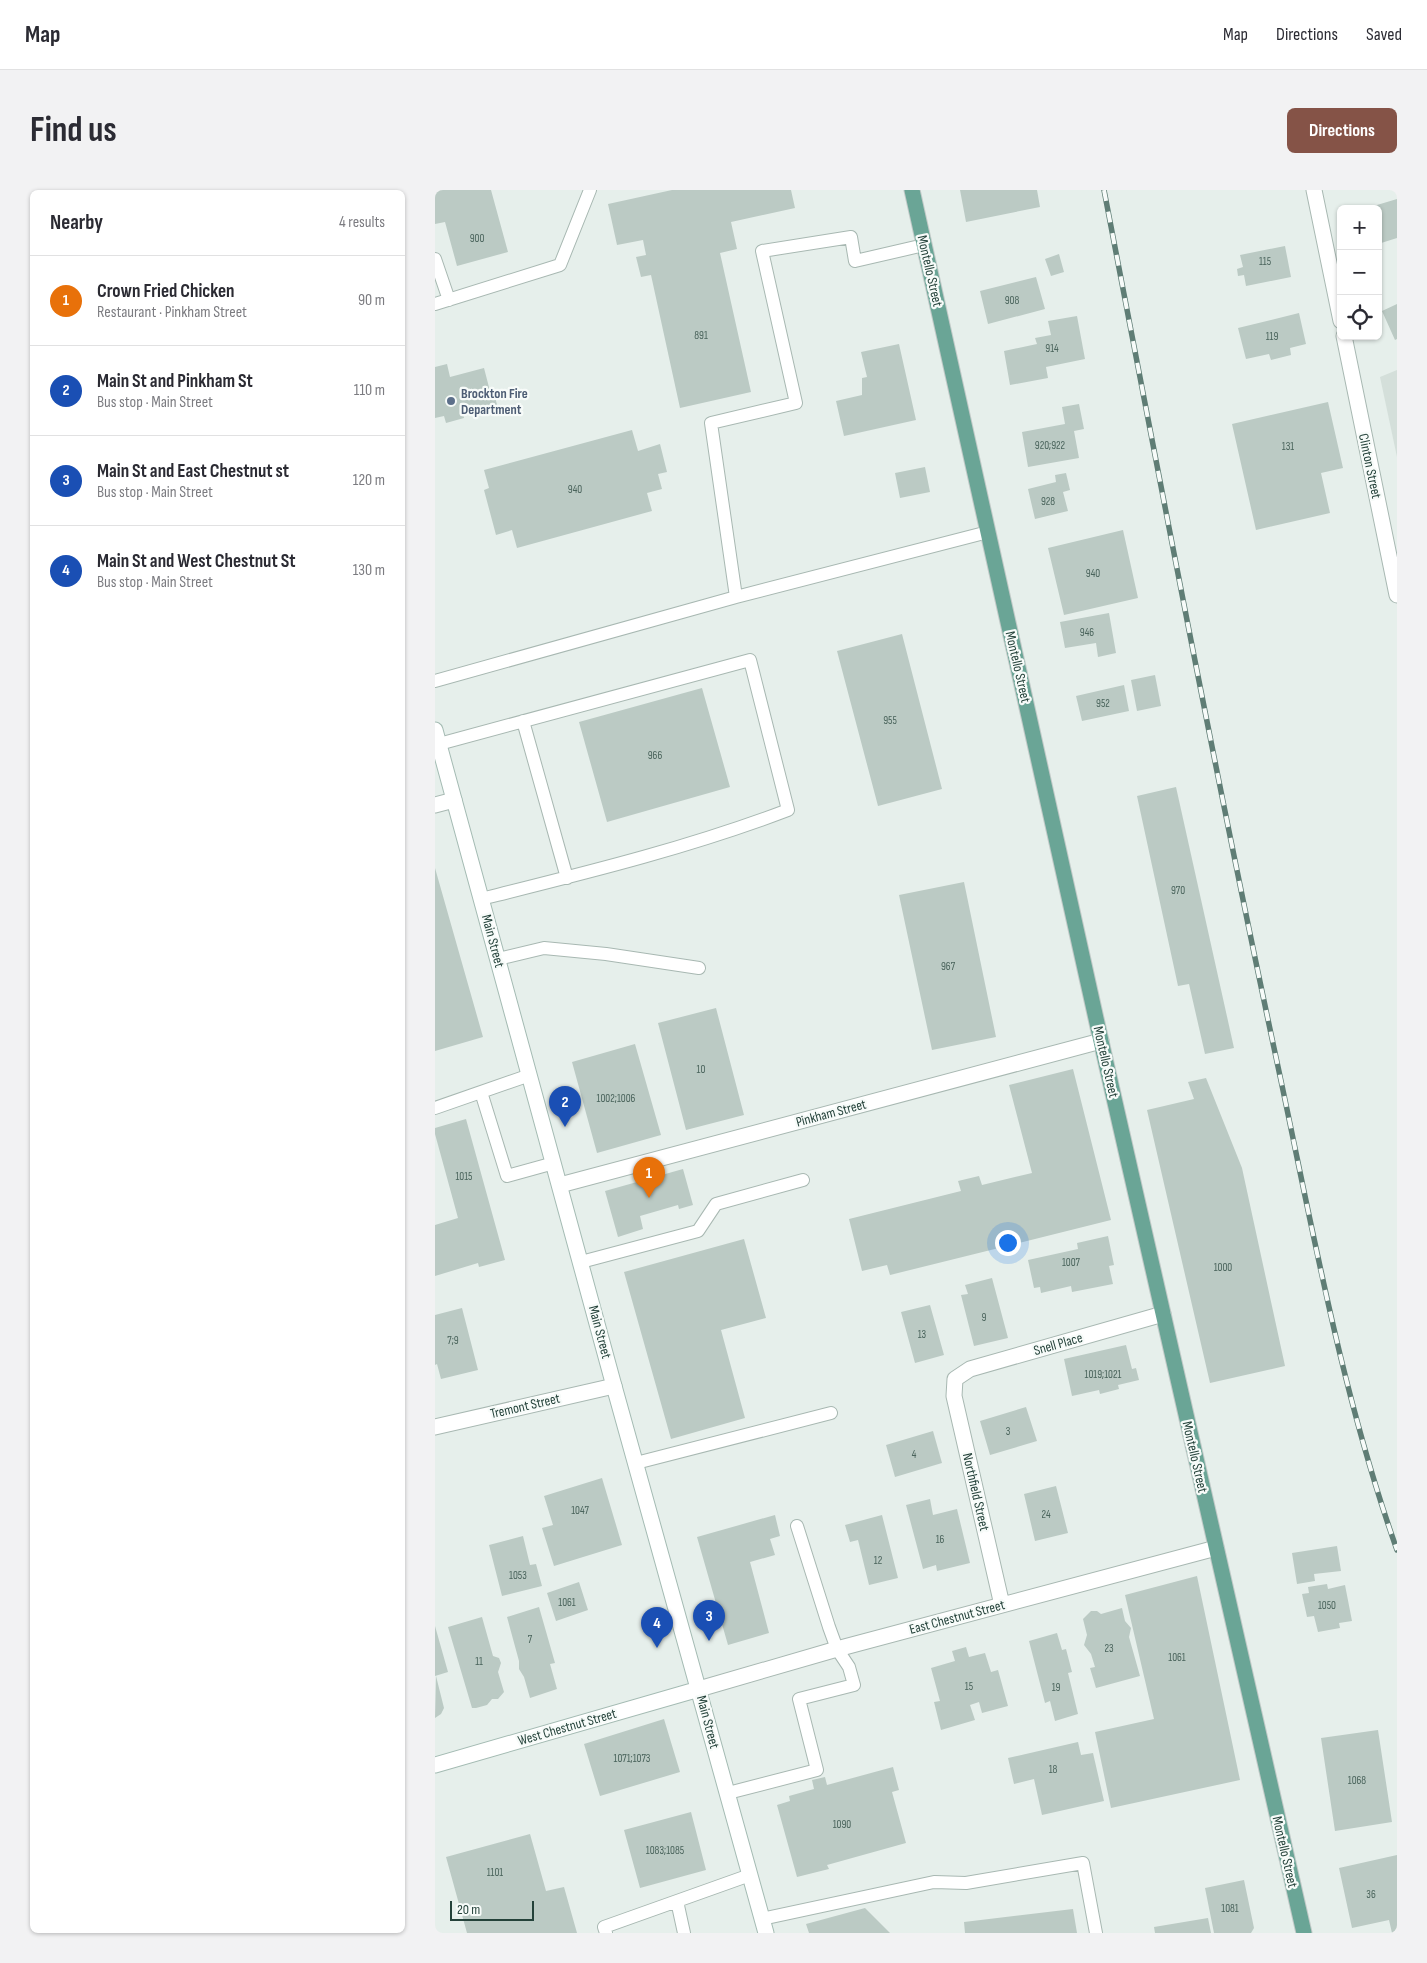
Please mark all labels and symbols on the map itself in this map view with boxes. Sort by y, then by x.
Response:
house number: 900 [470,232,484,245]
street label: Montello Street [914,234,946,308]
house number: 115 [1259,255,1271,268]
house number: 908 [1005,294,1019,307]
house number: 891 [694,329,708,342]
house number: 119 [1266,330,1278,343]
house number: 914 [1045,342,1059,355]
place label: Brockton Fire Department [461,385,528,418]
marker: Brockton Fire Department [445,395,457,407]
street label: Clinton Street [1355,432,1385,500]
house number: 920;922 [1035,439,1066,452]
house number: 131 [1282,440,1294,453]
house number: 940 [568,483,582,496]
house number: 928 [1041,495,1055,508]
house number: 940 [1086,567,1100,580]
house number: 946 [1080,626,1094,639]
street label: Montello Street [1002,630,1034,704]
house number: 952 [1096,697,1110,710]
house number: 955 [883,714,897,727]
house number: 966 [648,749,662,762]
house number: 970 [1171,884,1185,897]
street label: Main Street [478,913,508,969]
house number: 967 [941,960,956,973]
street label: Montello Street [1090,1025,1122,1099]
house number: 10 [697,1063,705,1076]
pin: 2 [549,1086,581,1127]
house number: 1002;1006 [597,1092,636,1105]
street label: Pinkham Street [794,1095,868,1131]
pin: 1 [633,1157,665,1198]
house number: 1015 [455,1170,473,1183]
your location [995,1230,1021,1256]
house number: 1007 [1062,1256,1081,1269]
house number: 1000 [1214,1261,1232,1274]
street label: Main Street [585,1304,615,1360]
house number: 9 [982,1311,987,1324]
house number: 13 [918,1328,927,1341]
street label: Snell Place [1032,1329,1084,1359]
house number: 7;9 [447,1334,459,1347]
house number: 1019;1021 [1085,1368,1122,1381]
street label: Tremont Street [488,1390,562,1422]
street label: Montello Street [1179,1420,1211,1494]
house number: 3 [1006,1425,1011,1438]
house number: 4 [912,1448,917,1461]
street label: Northfield Street [959,1451,993,1533]
house number: 1047 [571,1504,589,1517]
house number: 24 [1041,1508,1051,1521]
house number: 16 [936,1533,945,1546]
house number: 12 [874,1554,883,1567]
house number: 1053 [509,1569,527,1582]
house number: 1061 [558,1596,576,1609]
street label: East Chestnut Street [907,1596,1007,1638]
house number: 1050 [1318,1599,1336,1612]
pin: 3 [693,1600,725,1641]
pin: 4 [641,1607,673,1648]
house number: 7 [528,1633,533,1646]
house number: 23 [1104,1642,1114,1655]
house number: 1061 [1168,1651,1186,1664]
house number: 11 [475,1655,483,1668]
house number: 15 [965,1680,973,1693]
house number: 19 [1052,1681,1060,1694]
street label: Main Street [693,1694,723,1750]
street label: West Chestnut Street [516,1705,618,1749]
house number: 1071;1073 [614,1752,651,1765]
house number: 18 [1049,1763,1058,1776]
house number: 1068 [1348,1774,1366,1787]
street label: Montello Street [1269,1815,1301,1889]
house number: 1090 [833,1818,851,1831]
house number: 1083;1085 [646,1844,684,1857]
house number: 1101 [487,1866,503,1879]
house number: 36 [1366,1888,1376,1901]
scale bar [450,1898,534,1921]
house number: 1081 [1221,1902,1239,1915]

